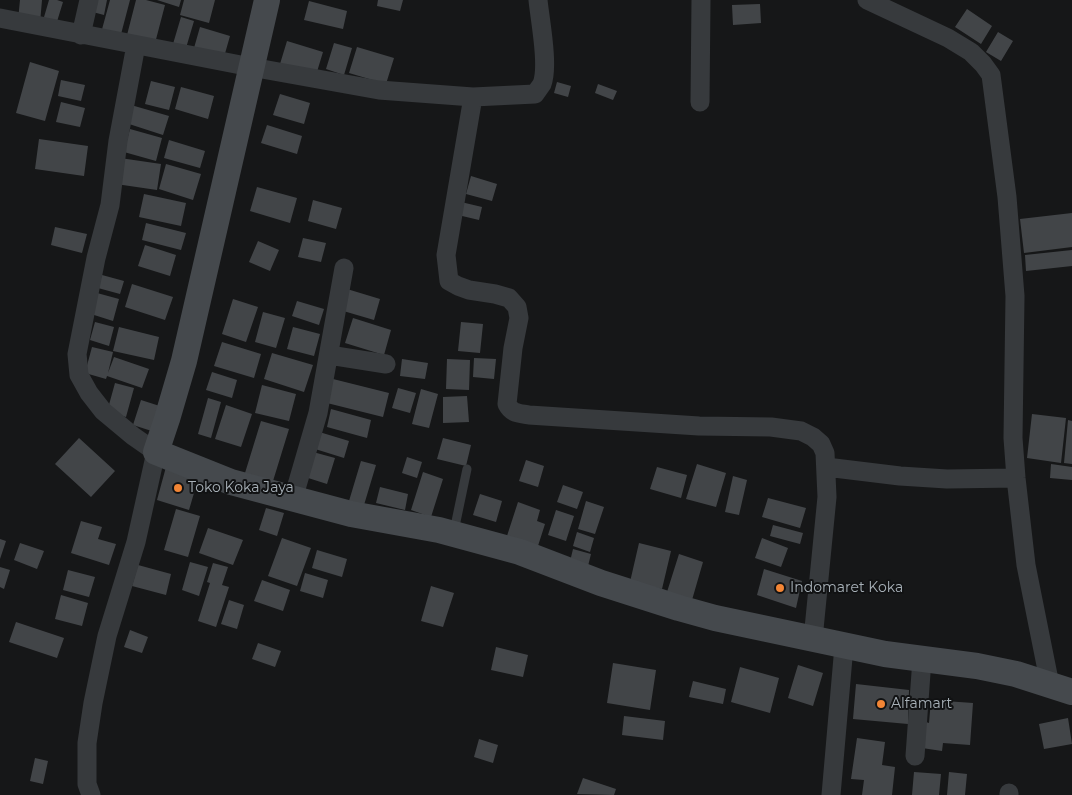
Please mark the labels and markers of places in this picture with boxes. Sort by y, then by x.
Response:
place label: Toko Koka Jaya [188,480,294,496]
marker: Toko Koka Jaya [172,482,184,494]
place label: Indomaret Koka [790,580,903,596]
marker: Indomaret Koka [774,582,786,594]
place label: Alfamart [891,696,952,712]
marker: Alfamart [875,698,887,710]

